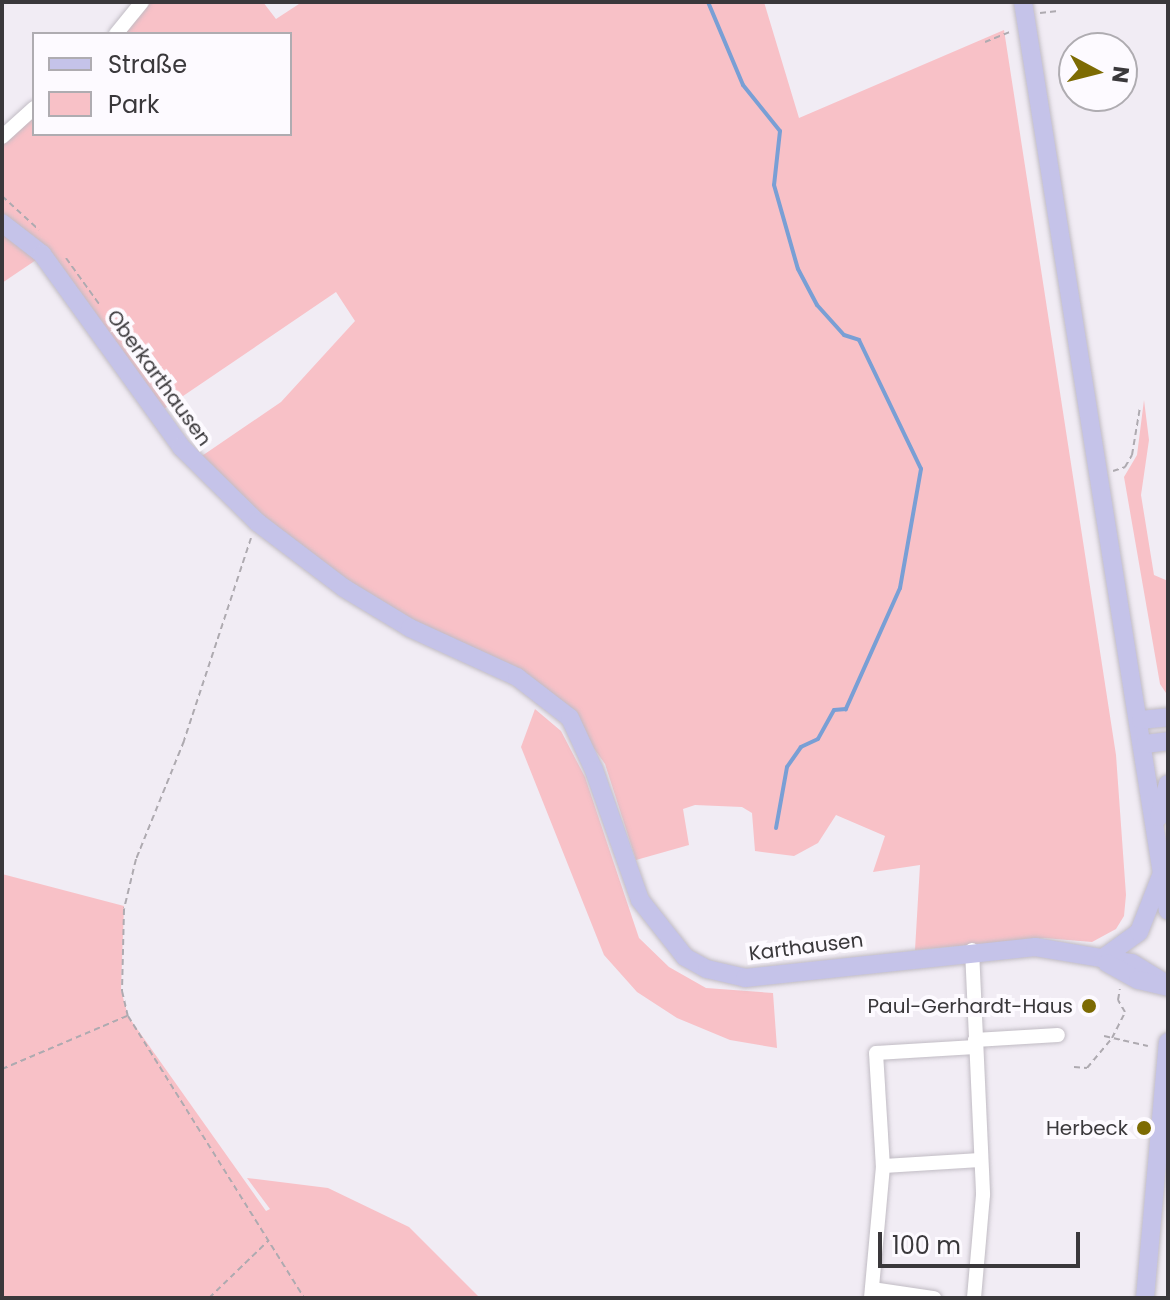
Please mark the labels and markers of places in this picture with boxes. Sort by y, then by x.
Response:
place label: Paul-Gerhardt-Haus [868,994,1073,1018]
marker: Paul-Gerhardt-Haus [1080,997,1098,1015]
place label: Herbeck [1046,1116,1128,1140]
marker: Herbeck [1135,1119,1153,1137]

